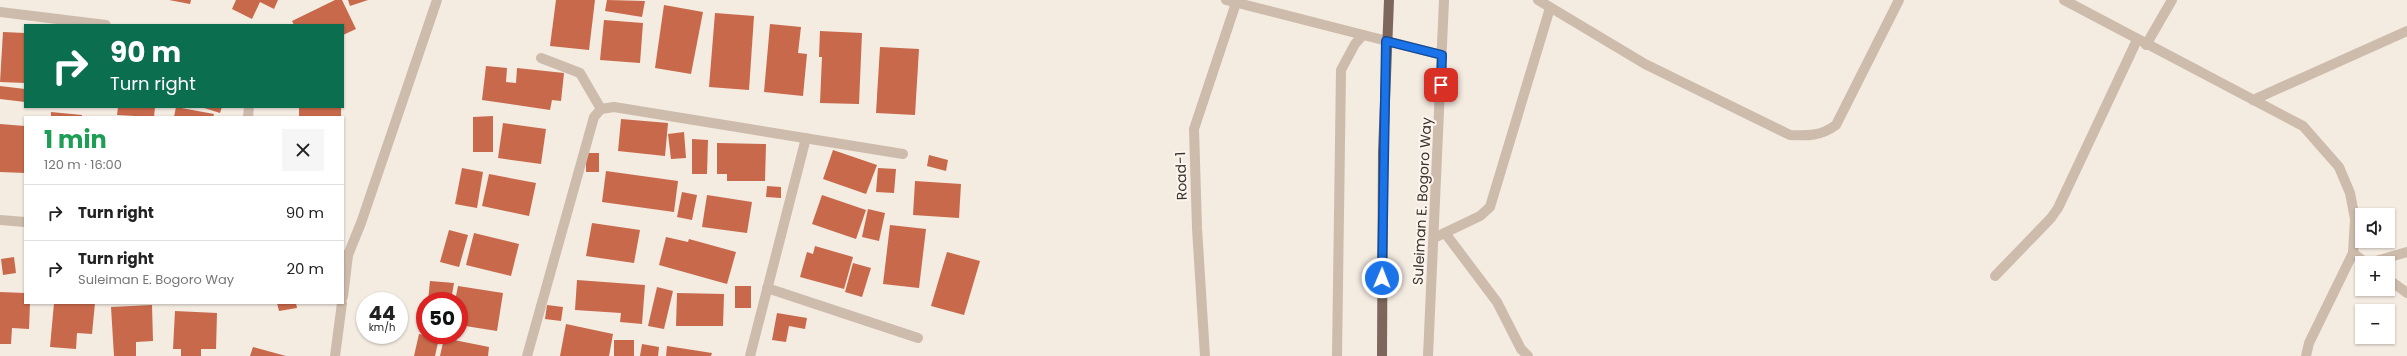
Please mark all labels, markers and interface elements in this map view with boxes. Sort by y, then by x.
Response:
text: 90 m [110,33,181,72]
icon: right [44,40,96,92]
pin [1424,68,1458,102]
text: Turn right [110,71,196,96]
icon: arrive [1430,74,1452,96]
street label: Suleiman E. Bogoro Way [1408,116,1436,285]
text: 1 min [44,123,107,156]
button: close [282,129,324,171]
street label: Road-1 [1170,151,1192,201]
text: 120 m · 16:00 [44,155,122,174]
icon: right [44,202,66,224]
text: Turn right [78,202,154,223]
text: 90 m [286,202,324,223]
map controls [2355,208,2395,344]
button: sound [2355,208,2395,248]
text: Turn right [78,248,154,269]
button: + [2355,256,2395,296]
position arrow [1361,257,1403,299]
icon: right [44,258,66,280]
text: 20 m [286,258,324,279]
text: Suleiman E. Bogoro Way [78,270,234,289]
speed limit sign: 50 [416,292,468,344]
text: 44 [368,299,396,327]
button: − [2355,304,2395,344]
text: km/h [369,320,395,335]

